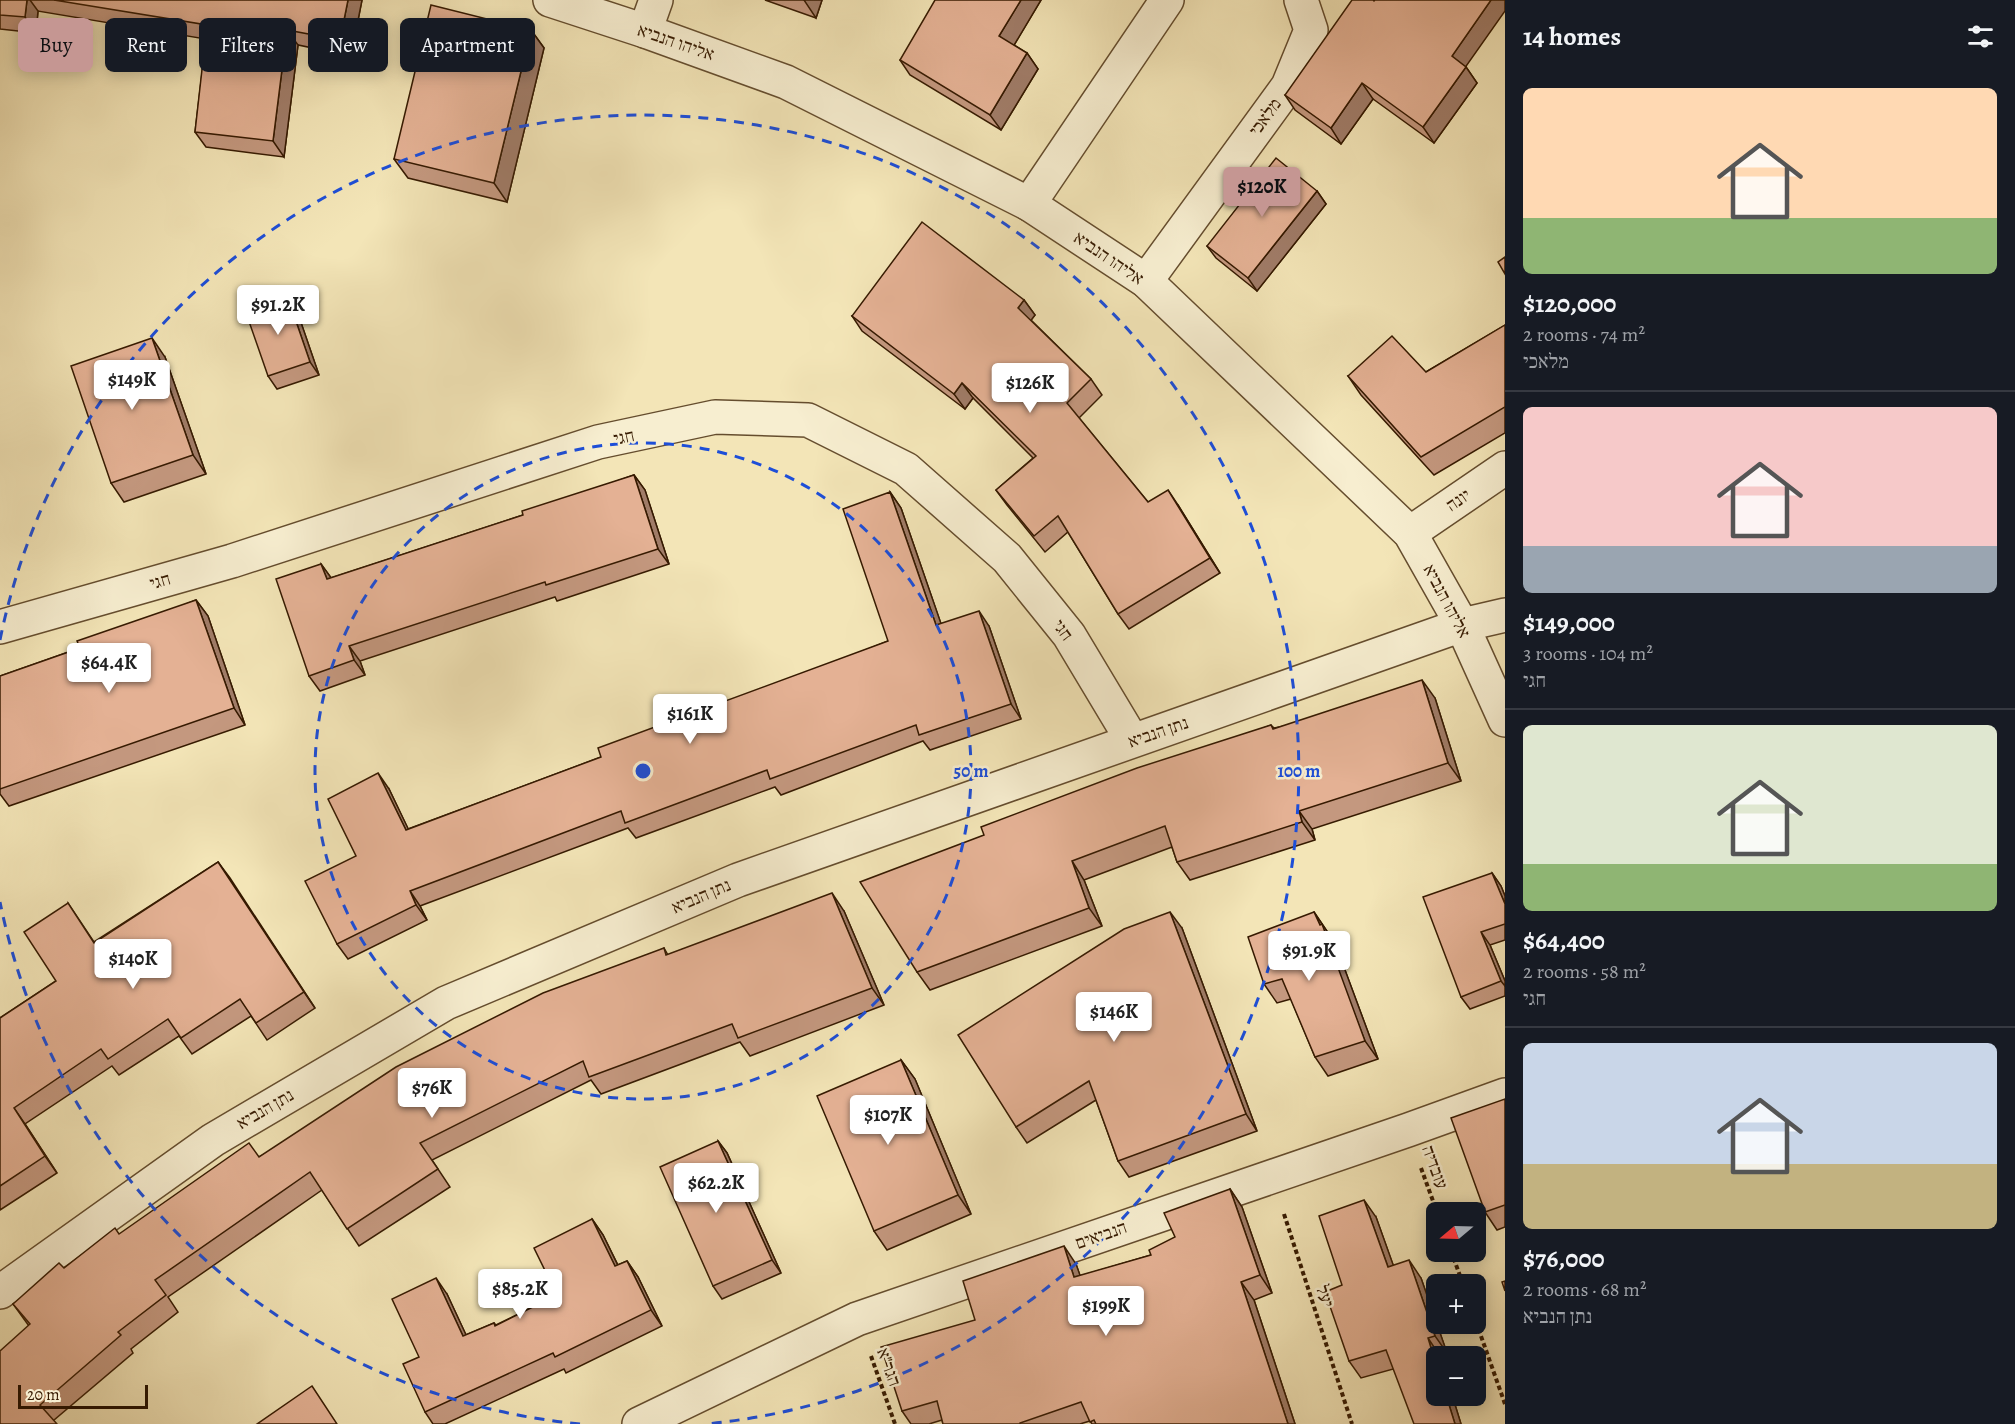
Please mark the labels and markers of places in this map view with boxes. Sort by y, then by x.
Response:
pin: $120K [1220,167,1304,218]
pin: $91.2K [229,285,327,336]
pin: $149K [90,360,174,411]
pin: $126K [988,363,1072,414]
pin: $64.4K [60,643,158,694]
pin: $161K [648,694,732,745]
centre of rings [633,761,653,781]
pin: $91.9K [1260,931,1358,982]
pin: $140K [91,939,175,990]
pin: $146K [1072,992,1156,1043]
pin: $76K [396,1068,468,1119]
pin: $107K [846,1095,930,1146]
pin: $62.2K [667,1163,765,1214]
pin: $85.2K [471,1269,569,1320]
pin: $199K [1064,1286,1148,1337]

